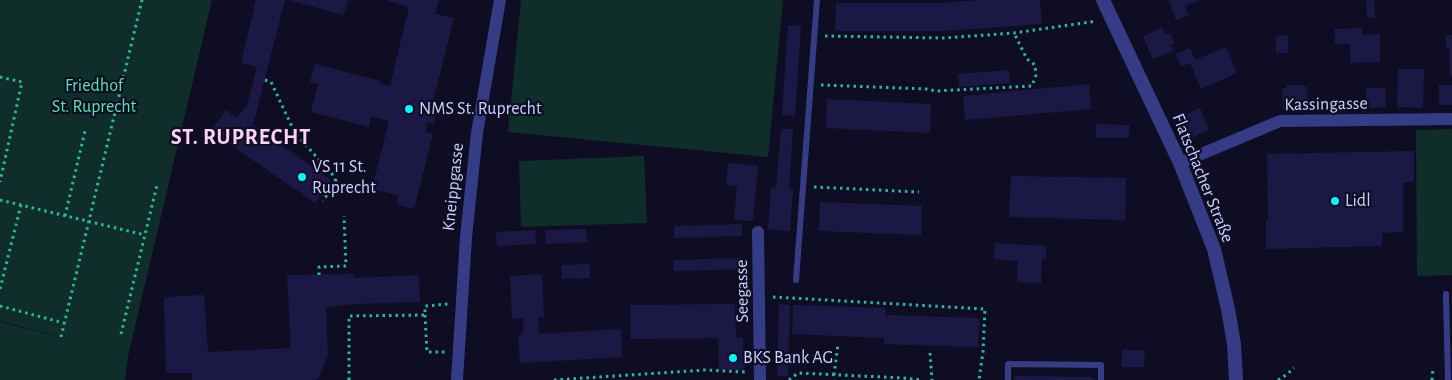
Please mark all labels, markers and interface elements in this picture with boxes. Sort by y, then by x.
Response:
park label: Friedhof St. Ruprecht [52,75,136,118]
street label: Kassingasse [1284,92,1368,116]
place label: NMS St. Ruprecht [419,98,542,120]
marker: NMS St. Ruprecht [403,103,415,115]
street label: Flatschacher Straße [1167,110,1239,246]
district label: ST. RUPRECHT [169,124,313,150]
street label: Kneippgasse [438,142,468,232]
place label: VS 11 St. Ruprecht [312,156,376,198]
marker: VS 11 St. Ruprecht [296,171,308,183]
place label: Lidl [1345,190,1371,212]
marker: Lidl [1329,195,1341,207]
street label: Seegasse [731,259,753,323]
place label: BKS Bank AG [743,347,833,369]
marker: BKS Bank AG [727,352,739,364]

